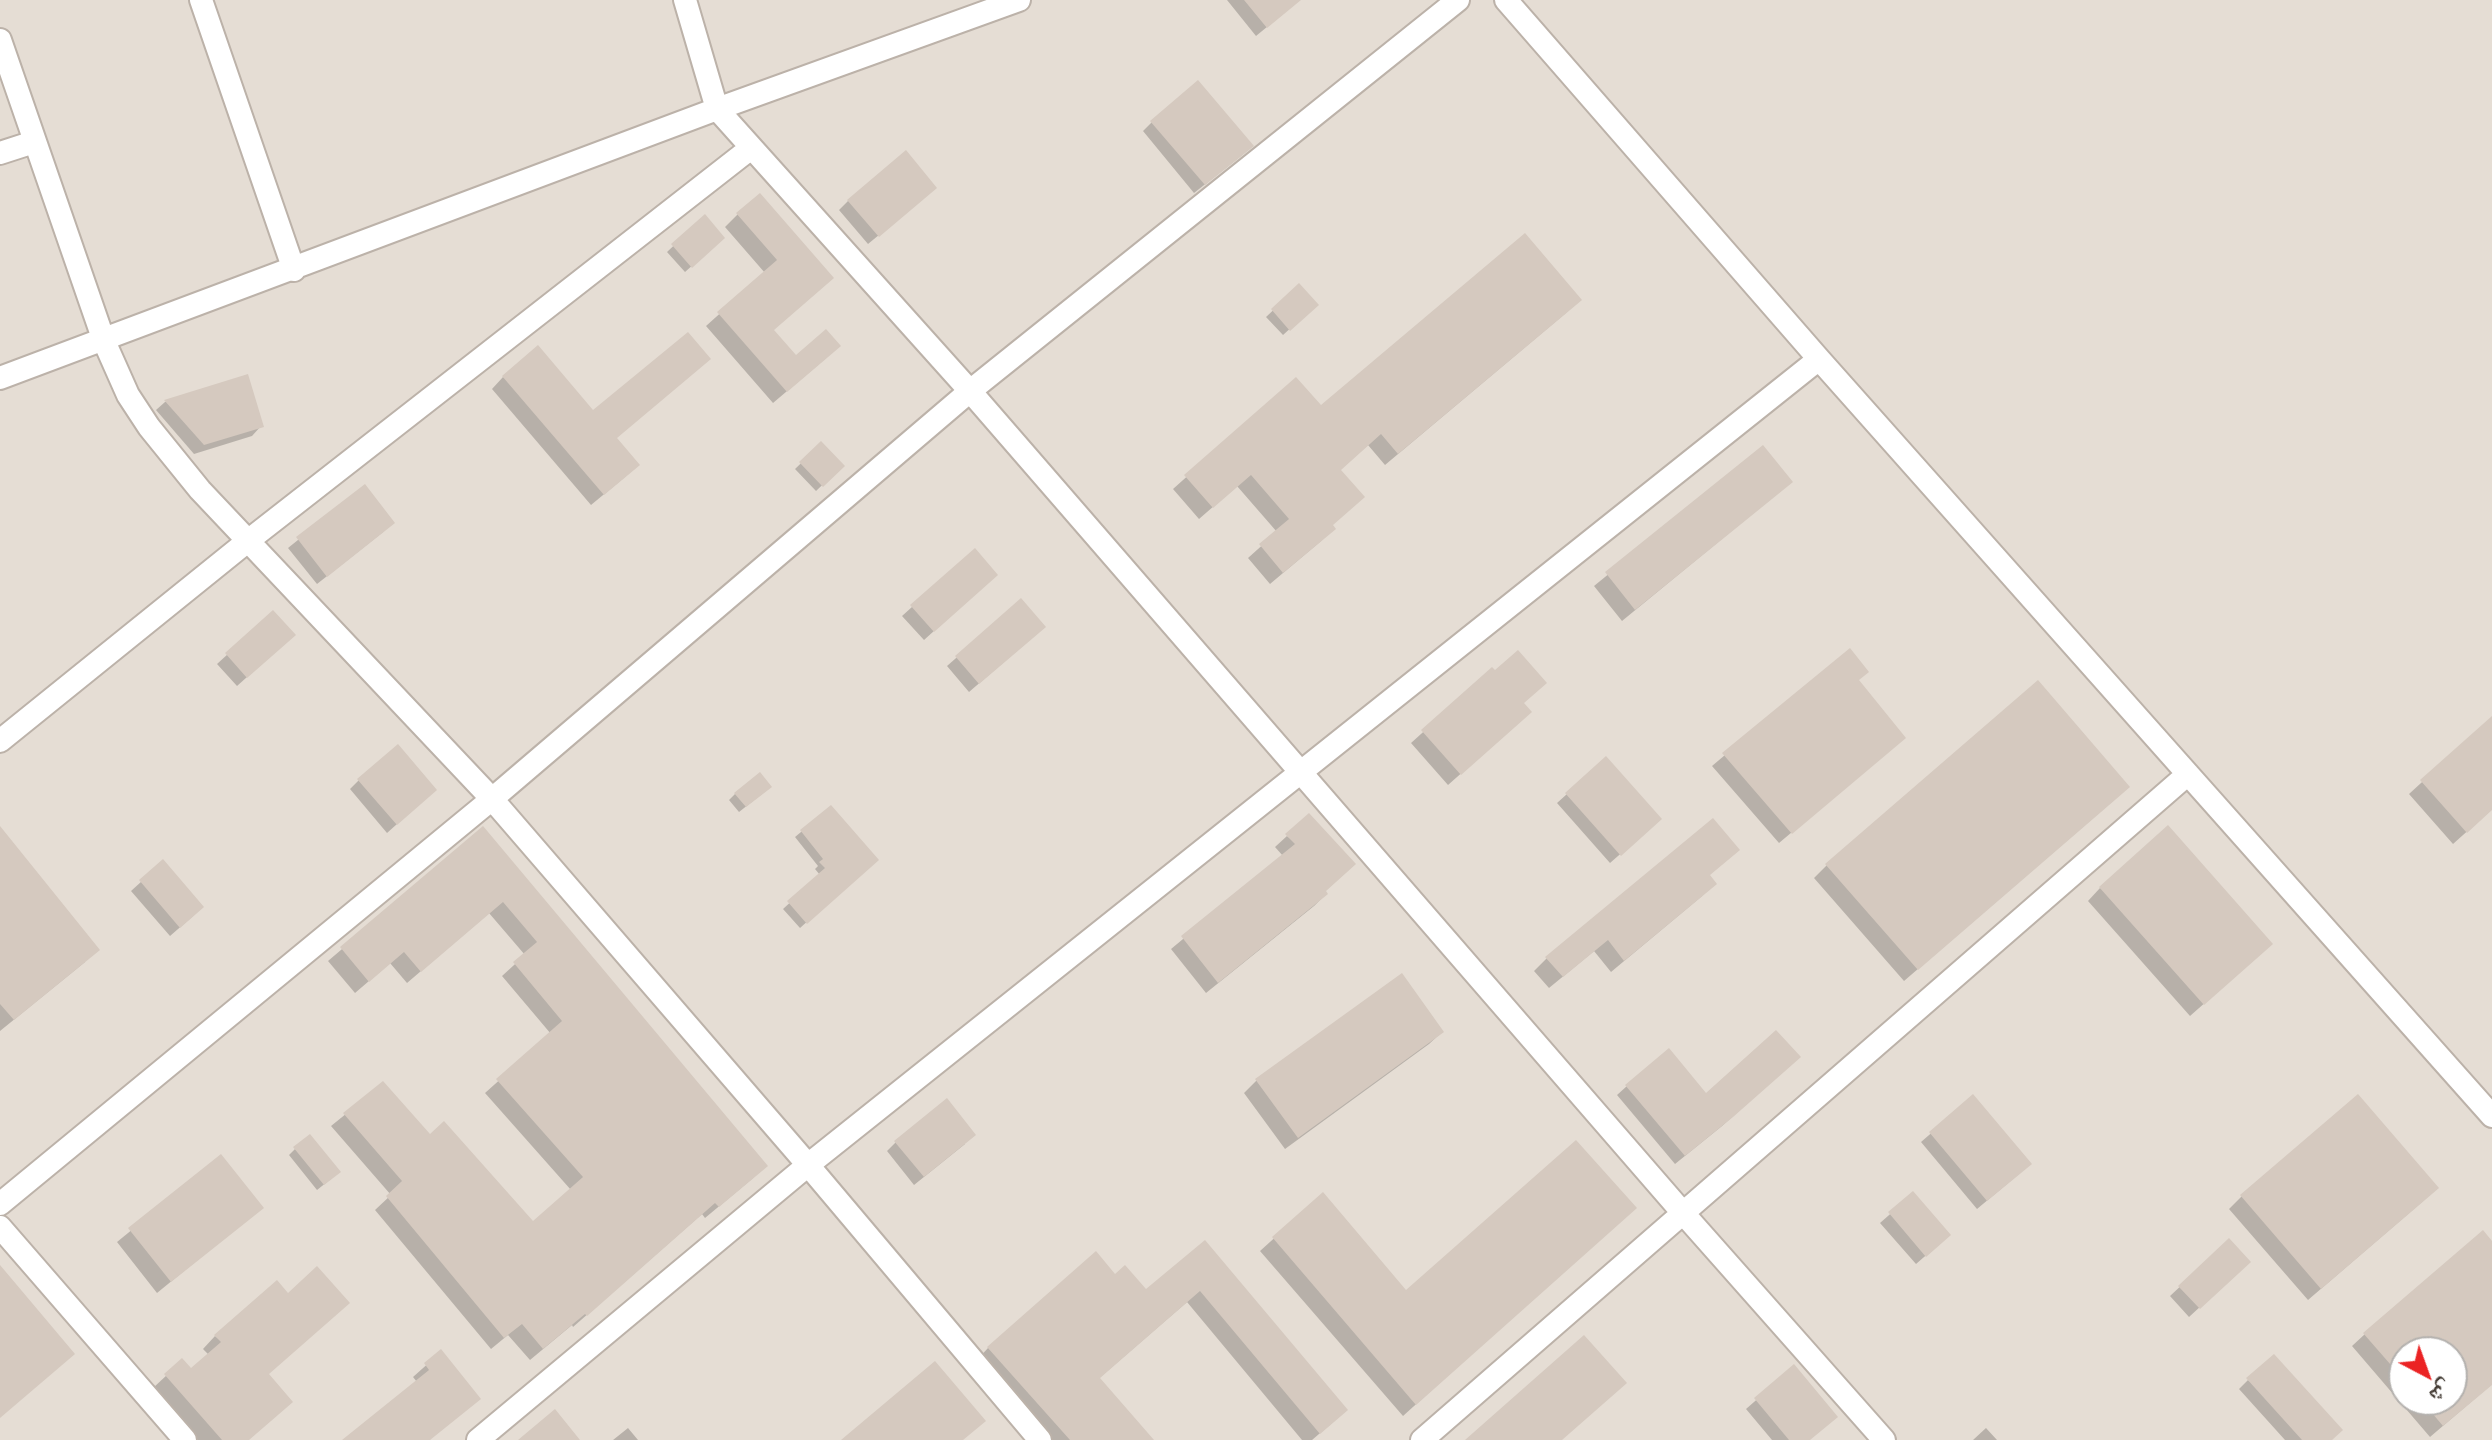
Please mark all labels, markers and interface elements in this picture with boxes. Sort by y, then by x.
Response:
north arrow [2388,1336,2468,1416]
text: ش [2425,1375,2460,1410]

